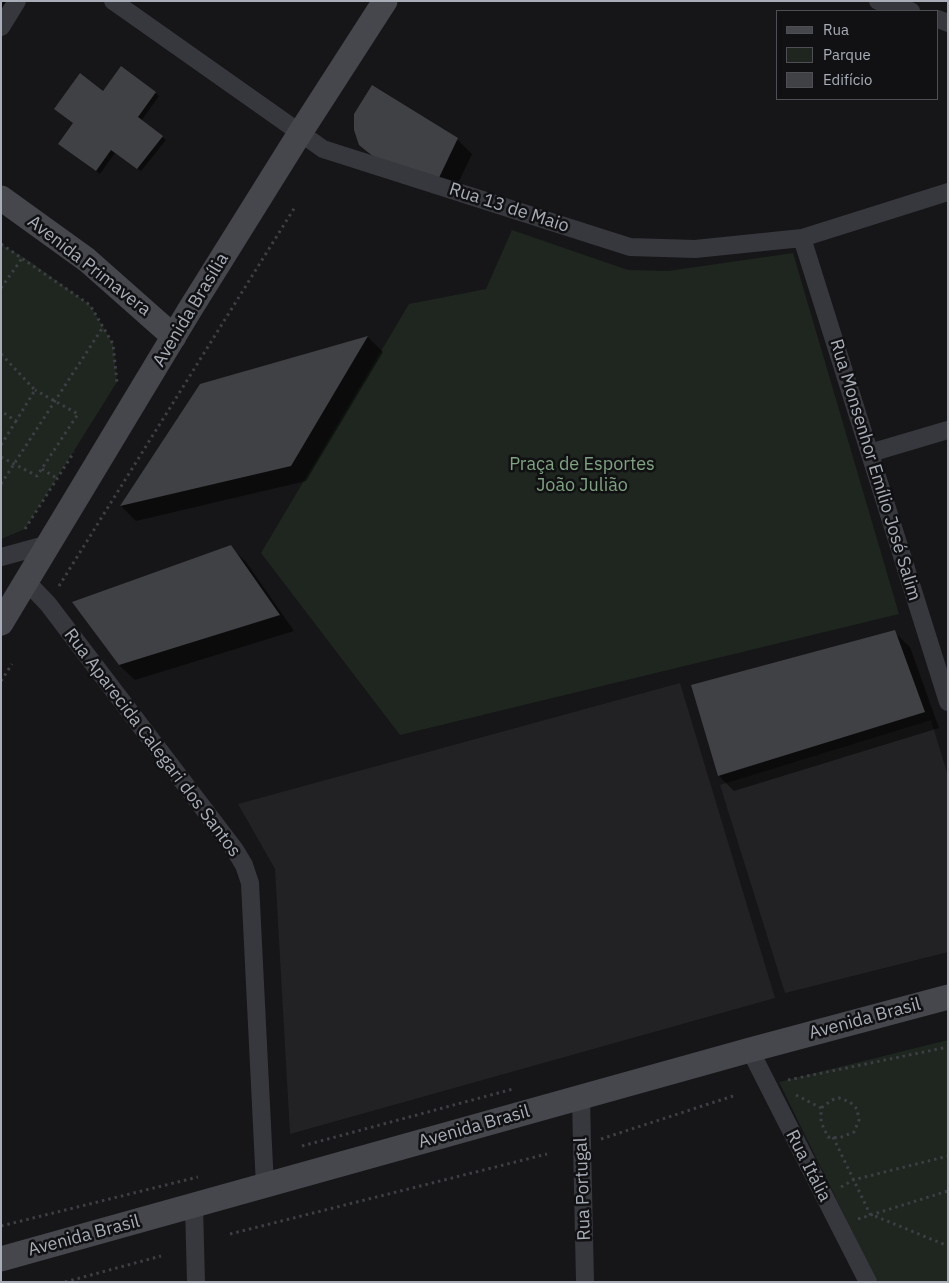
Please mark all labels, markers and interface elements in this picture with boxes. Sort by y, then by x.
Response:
legend [776,10,939,100]
text: Rua [823,20,849,39]
text: Parque [823,45,871,64]
text: Edifício [823,70,872,89]
street label: Rua 13 de Maio [446,178,572,238]
street label: Avenida Primavera [23,211,155,321]
street label: Avenida Brasília [149,249,233,371]
street label: Rua Monsenhor Emílio José Salim [825,337,925,603]
park label: Praça de Esportes João Julião [509,454,655,496]
street label: Rua Aparecida Calegari dos Santos [59,625,245,861]
street label: Avenida Brasil [807,994,923,1044]
street label: Avenida Brasil [416,1101,532,1153]
street label: Rua Itália [781,1126,835,1206]
street label: Rua Portugal [570,1137,596,1241]
street label: Avenida Brasil [26,1211,142,1261]

